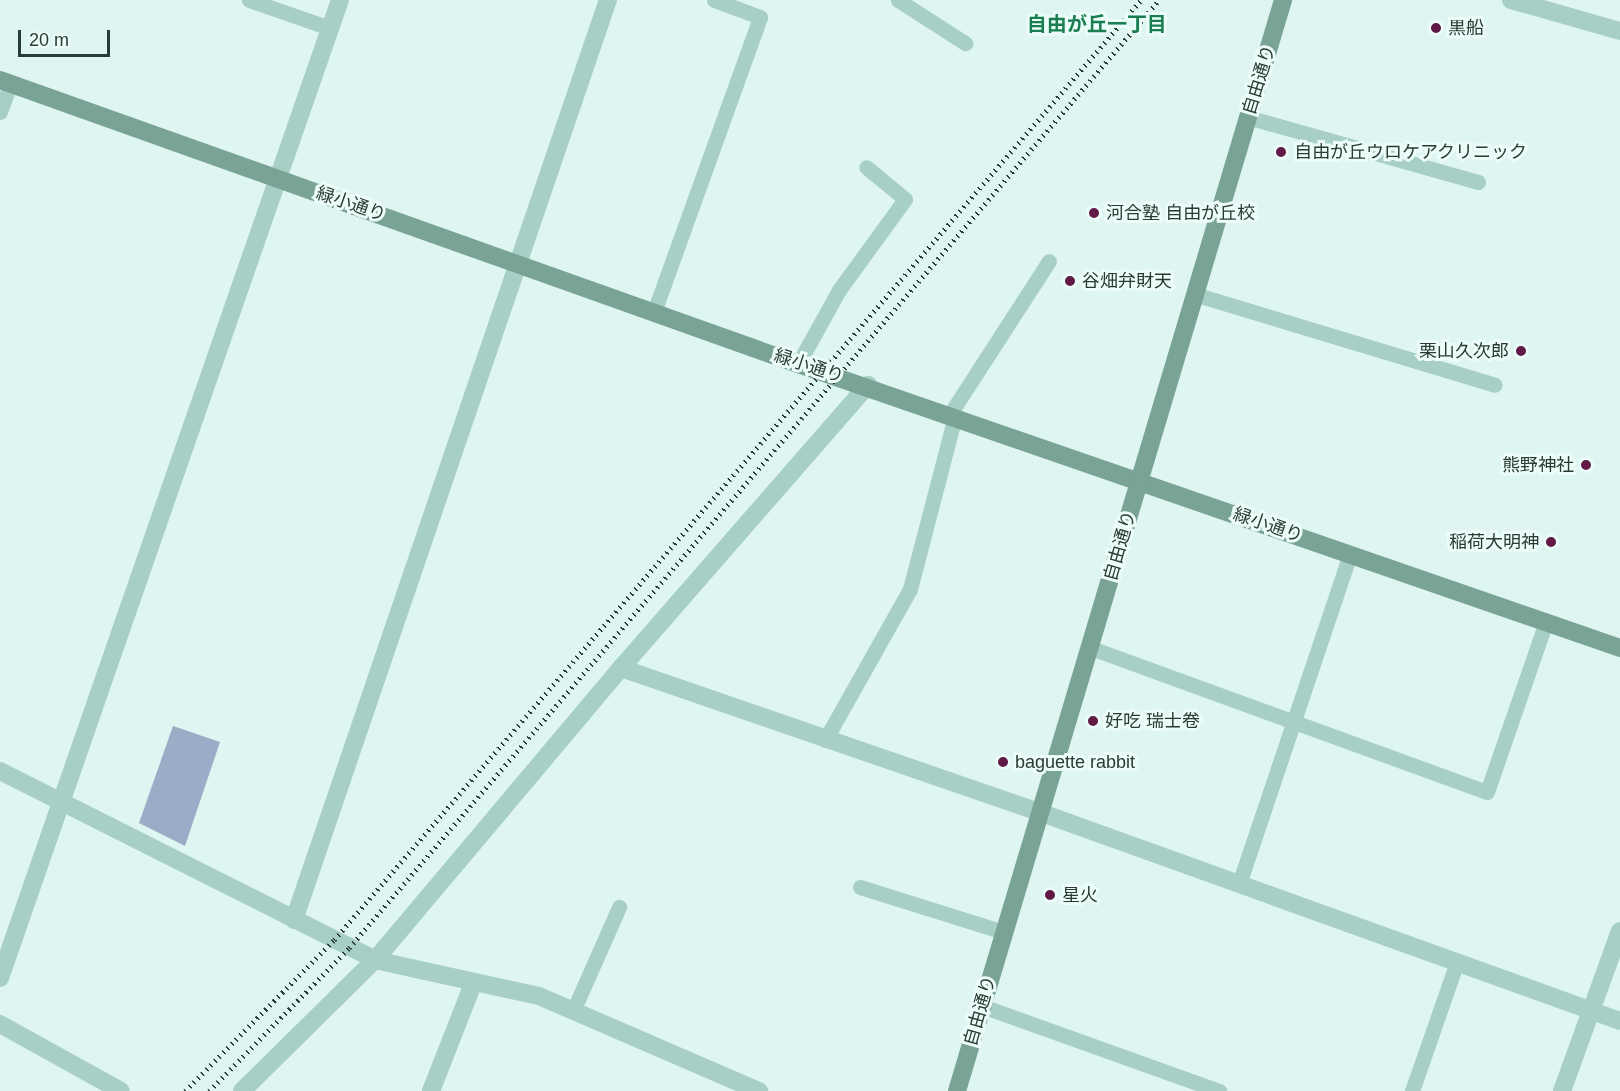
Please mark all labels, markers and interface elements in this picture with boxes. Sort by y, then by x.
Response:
district label: 自由が丘一丁目 [1027,12,1167,36]
place label: 黒船 [1448,17,1484,39]
scale bar [21,18,112,56]
marker: 黒船 [1429,21,1443,35]
text: 20 m [29,30,69,50]
street label: 自由通り [1238,42,1280,118]
place label: 自由が丘ウロケアクリニック [1294,141,1528,163]
marker: 自由が丘ウロケアクリニック [1272,143,1290,161]
street label: 緑小通り [313,182,389,226]
place label: 河合塾 自由が丘校 [1106,202,1255,224]
marker: 河合塾 自由が丘校 [1087,206,1101,220]
place label: 谷畑弁財天 [1082,270,1172,292]
marker: 谷畑弁財天 [1063,274,1077,288]
place label: 栗山久次郎 [1419,340,1509,362]
marker: 栗山久次郎 [1514,344,1528,358]
street label: 緑小通り [771,345,847,387]
place label: 熊野神社 [1502,454,1574,476]
marker: 熊野神社 [1579,458,1593,472]
street label: 緑小通り [1230,503,1306,547]
street label: 自由通り [1100,508,1140,584]
place label: 稲荷大明神 [1449,531,1539,553]
marker: 稲荷大明神 [1544,535,1558,549]
place label: 好吃 瑞士卷 [1105,710,1200,732]
marker: 好吃 瑞士卷 [1086,714,1100,728]
place label: baguette rabbit [1015,751,1135,773]
marker: baguette rabbit [996,755,1010,769]
place label: 星火 [1062,884,1098,906]
marker: 星火 [1043,888,1057,902]
street label: 自由通り [960,973,1000,1049]

